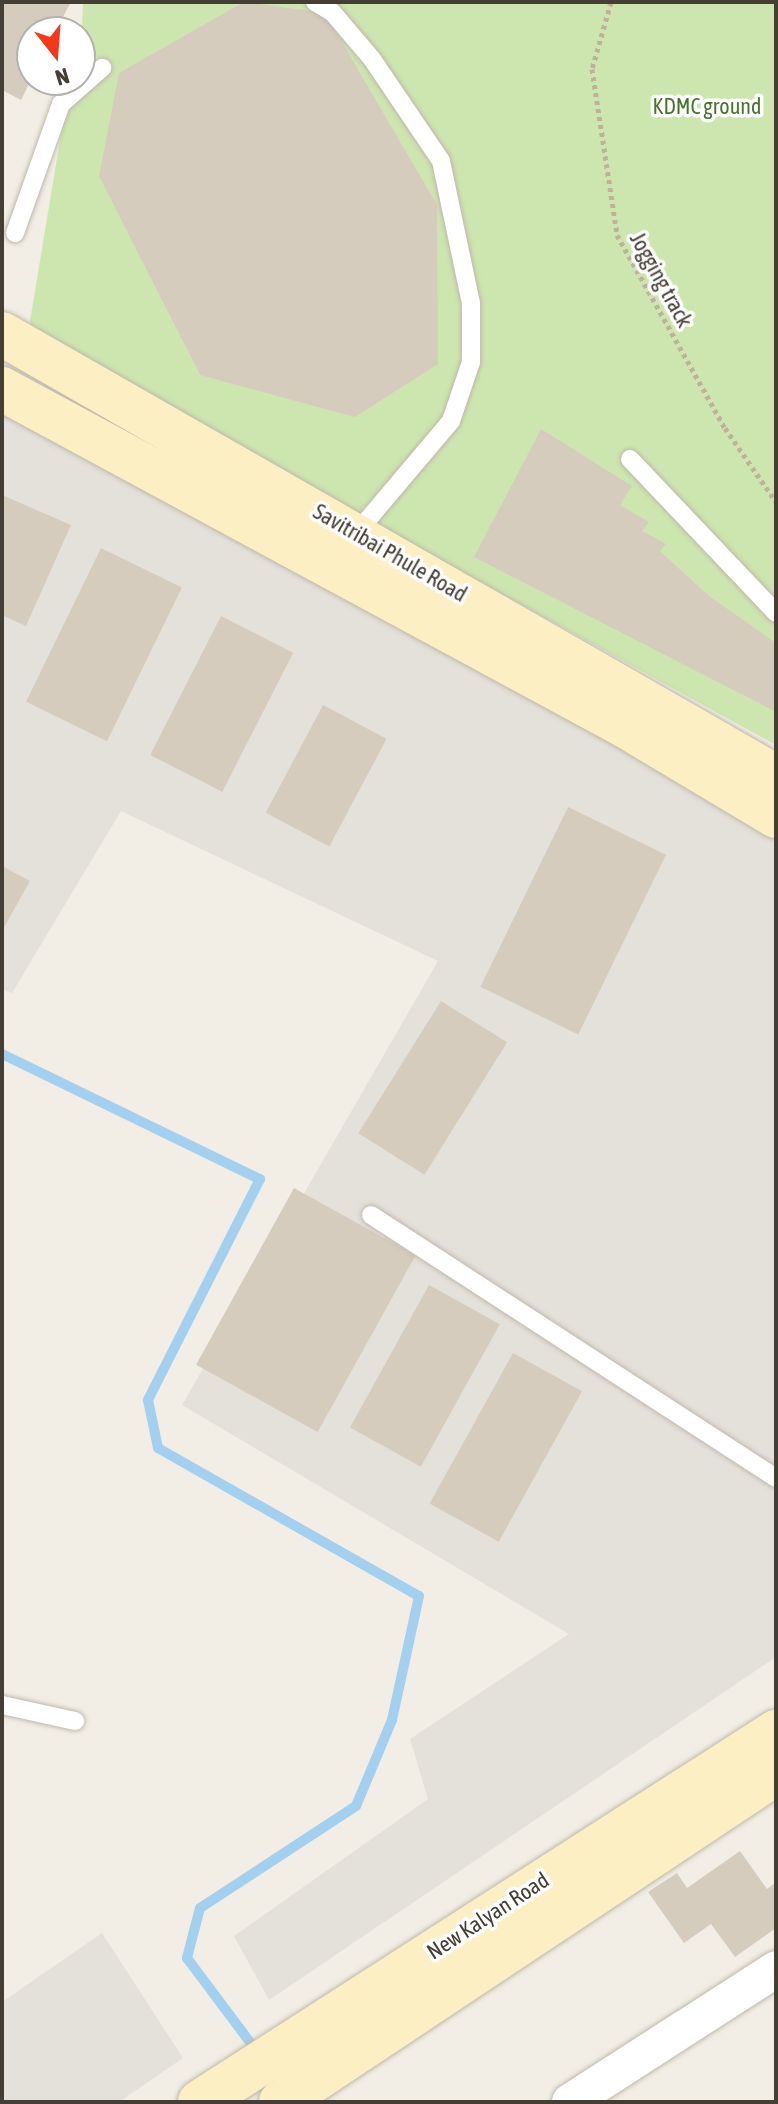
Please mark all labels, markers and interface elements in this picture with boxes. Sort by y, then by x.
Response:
north arrow [16,16,96,96]
text: N [52,63,72,91]
park label: KDMC ground [653,94,761,120]
street label: Jogging track [624,228,698,332]
street label: Savitribai Phule Road [309,498,471,608]
street label: New Kalyan Road [422,1867,554,1965]

